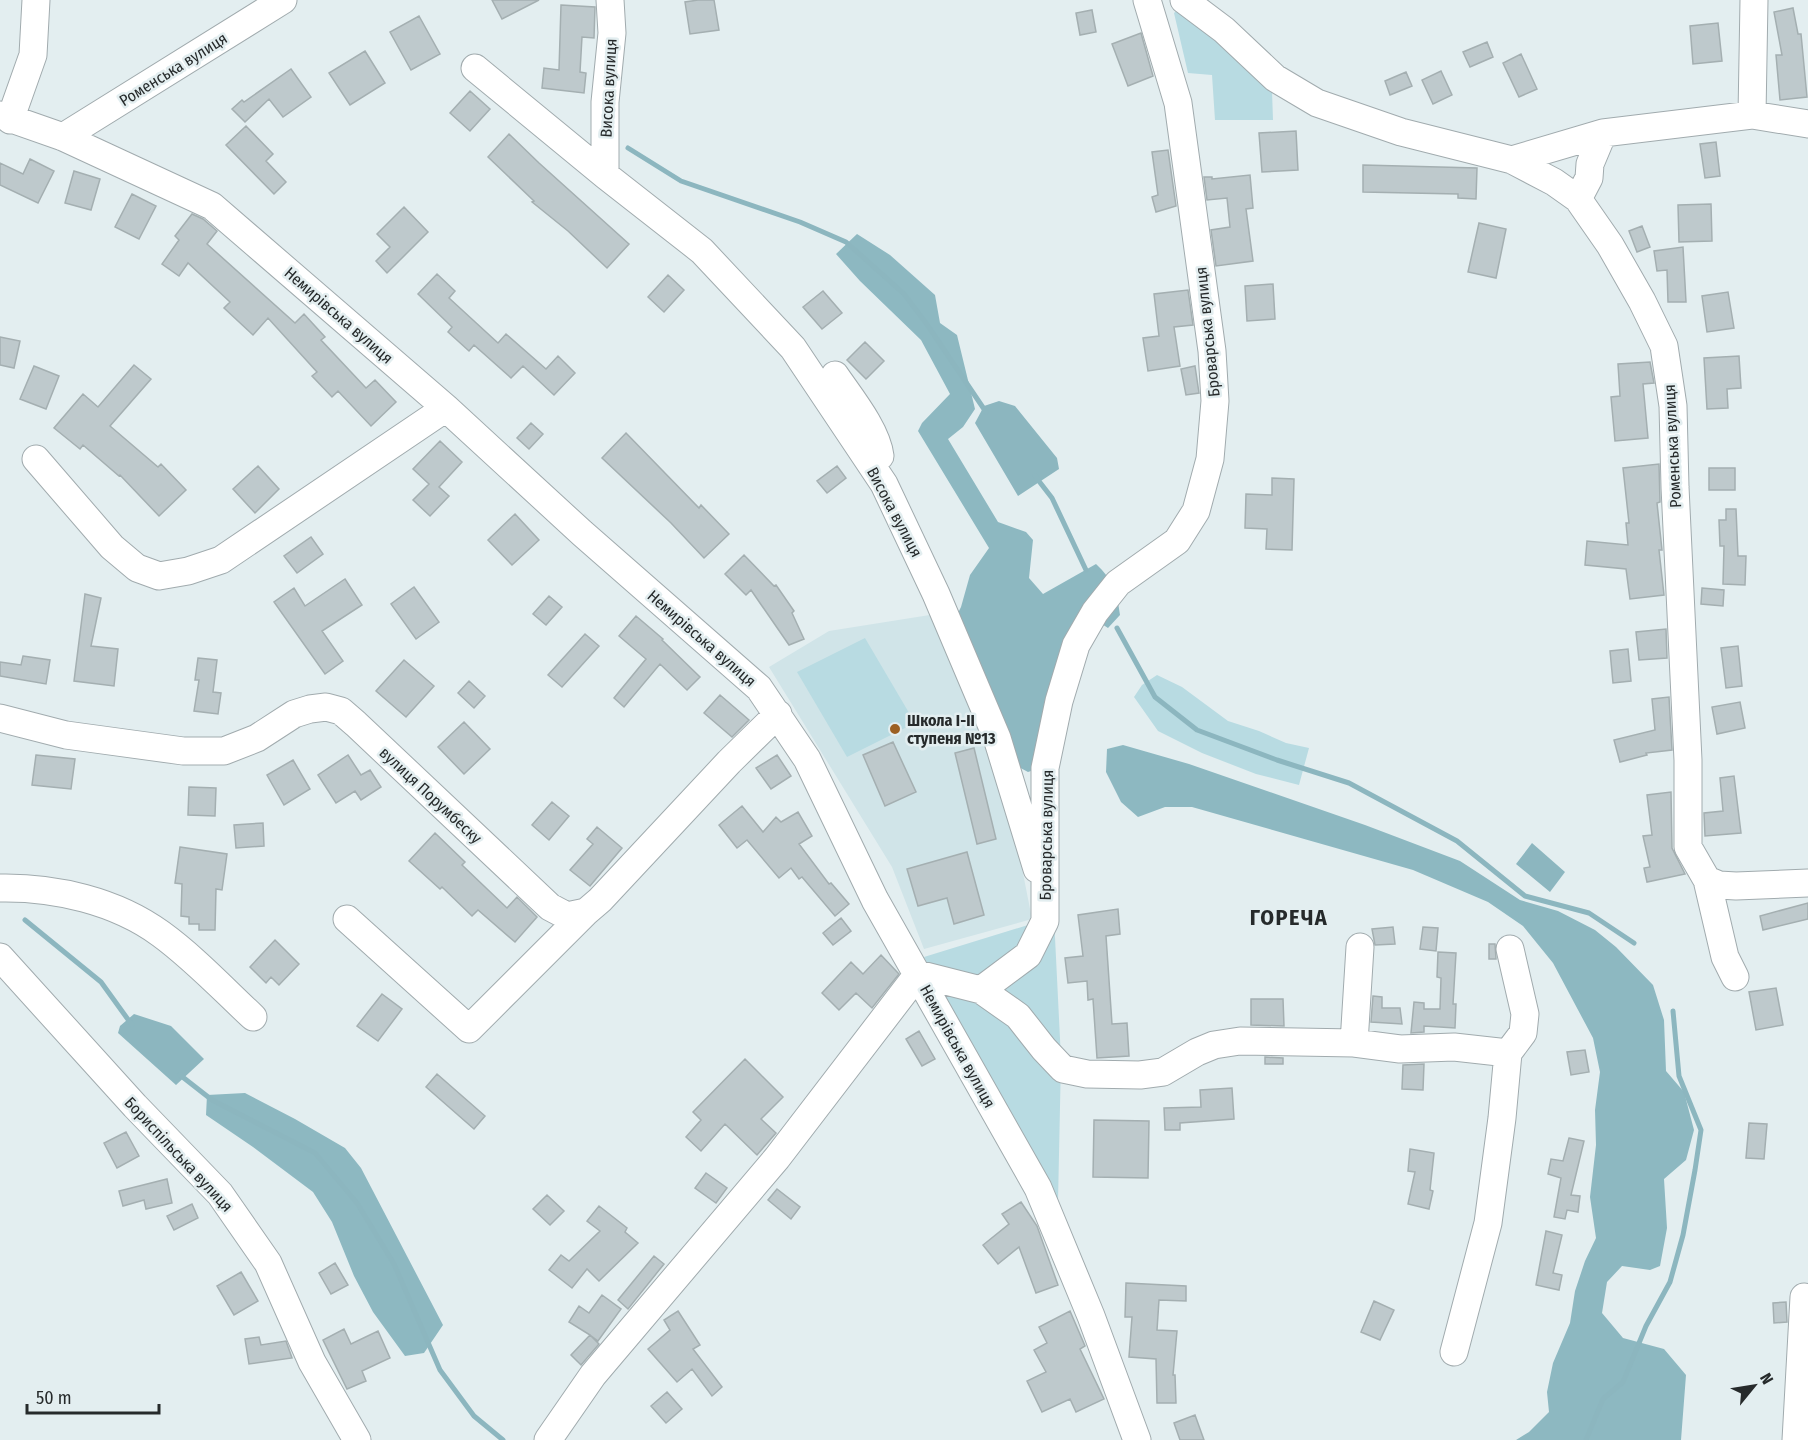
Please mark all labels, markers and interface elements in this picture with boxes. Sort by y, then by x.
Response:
street label: Роменська вулиця [116,29,231,110]
street label: Висока вулиця [596,38,621,138]
street label: Немирівська вулиця [281,263,397,368]
street label: Броварська вулиця [1191,266,1224,398]
street label: Роменська вулиця [1660,384,1685,508]
street label: Висока вулиця [863,464,926,560]
street label: Немирівська вулиця [644,586,760,691]
place label: Школа I-II ступеня №13 [907,711,996,748]
marker: Школа I-II ступеня №13 [888,722,902,736]
street label: вулиця Порумбеску [376,743,486,848]
street label: Броварська вулиця [1036,770,1057,901]
district label: ГОРЕЧА [1250,904,1328,931]
street label: Немирівська вулиця [916,981,999,1111]
street label: Бориспільська вулиця [121,1093,237,1216]
north arrow [1724,1356,1784,1416]
text: N [1756,1370,1777,1388]
scale bar [27,1377,159,1415]
text: 50 m [36,1387,72,1409]

